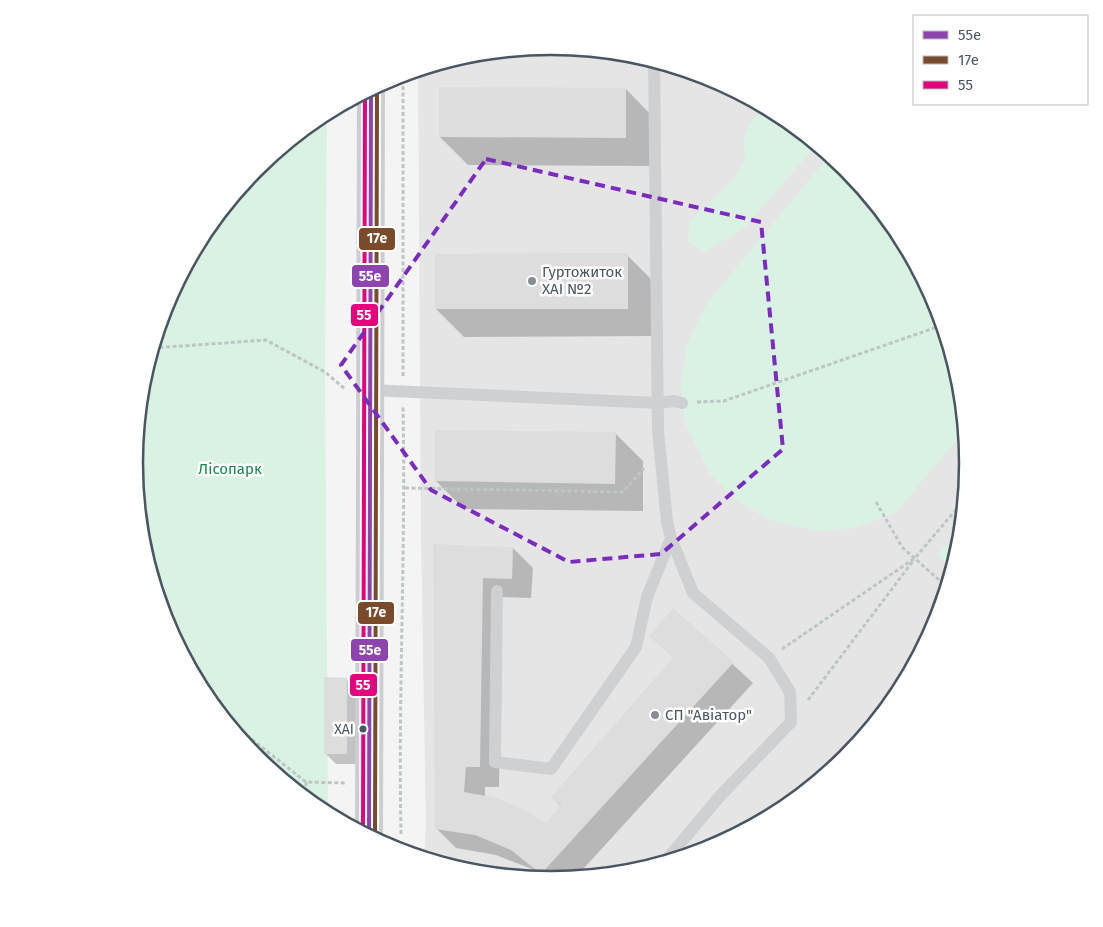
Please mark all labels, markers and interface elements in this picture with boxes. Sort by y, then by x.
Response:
legend [913,15,1088,105]
text: 55е [958,26,981,44]
text: 17е [958,51,979,69]
text: 55 [958,76,973,94]
line badge: 17е [358,227,396,251]
text: 17е [367,230,387,247]
place label: Гуртожиток ХАІ №2 [542,263,622,298]
line badge: 55е [351,264,390,288]
text: 55е [359,268,382,285]
marker: Гуртожиток ХАІ №2 [526,275,538,287]
line badge: 55 [350,303,379,327]
text: 55 [357,307,372,324]
park label: Лісопарк [198,460,262,478]
line badge: 17е [357,601,395,625]
text: 17е [366,604,386,621]
line badge: 55е [350,638,389,662]
text: 55е [359,642,382,659]
line badge: 55 [349,673,378,697]
text: 55 [356,677,371,694]
place label: СП "Авіатор" [665,706,752,724]
marker: СП "Авіатор" [649,709,661,721]
place label: ХАІ [334,721,354,738]
marker: ХАІ [358,724,368,734]

